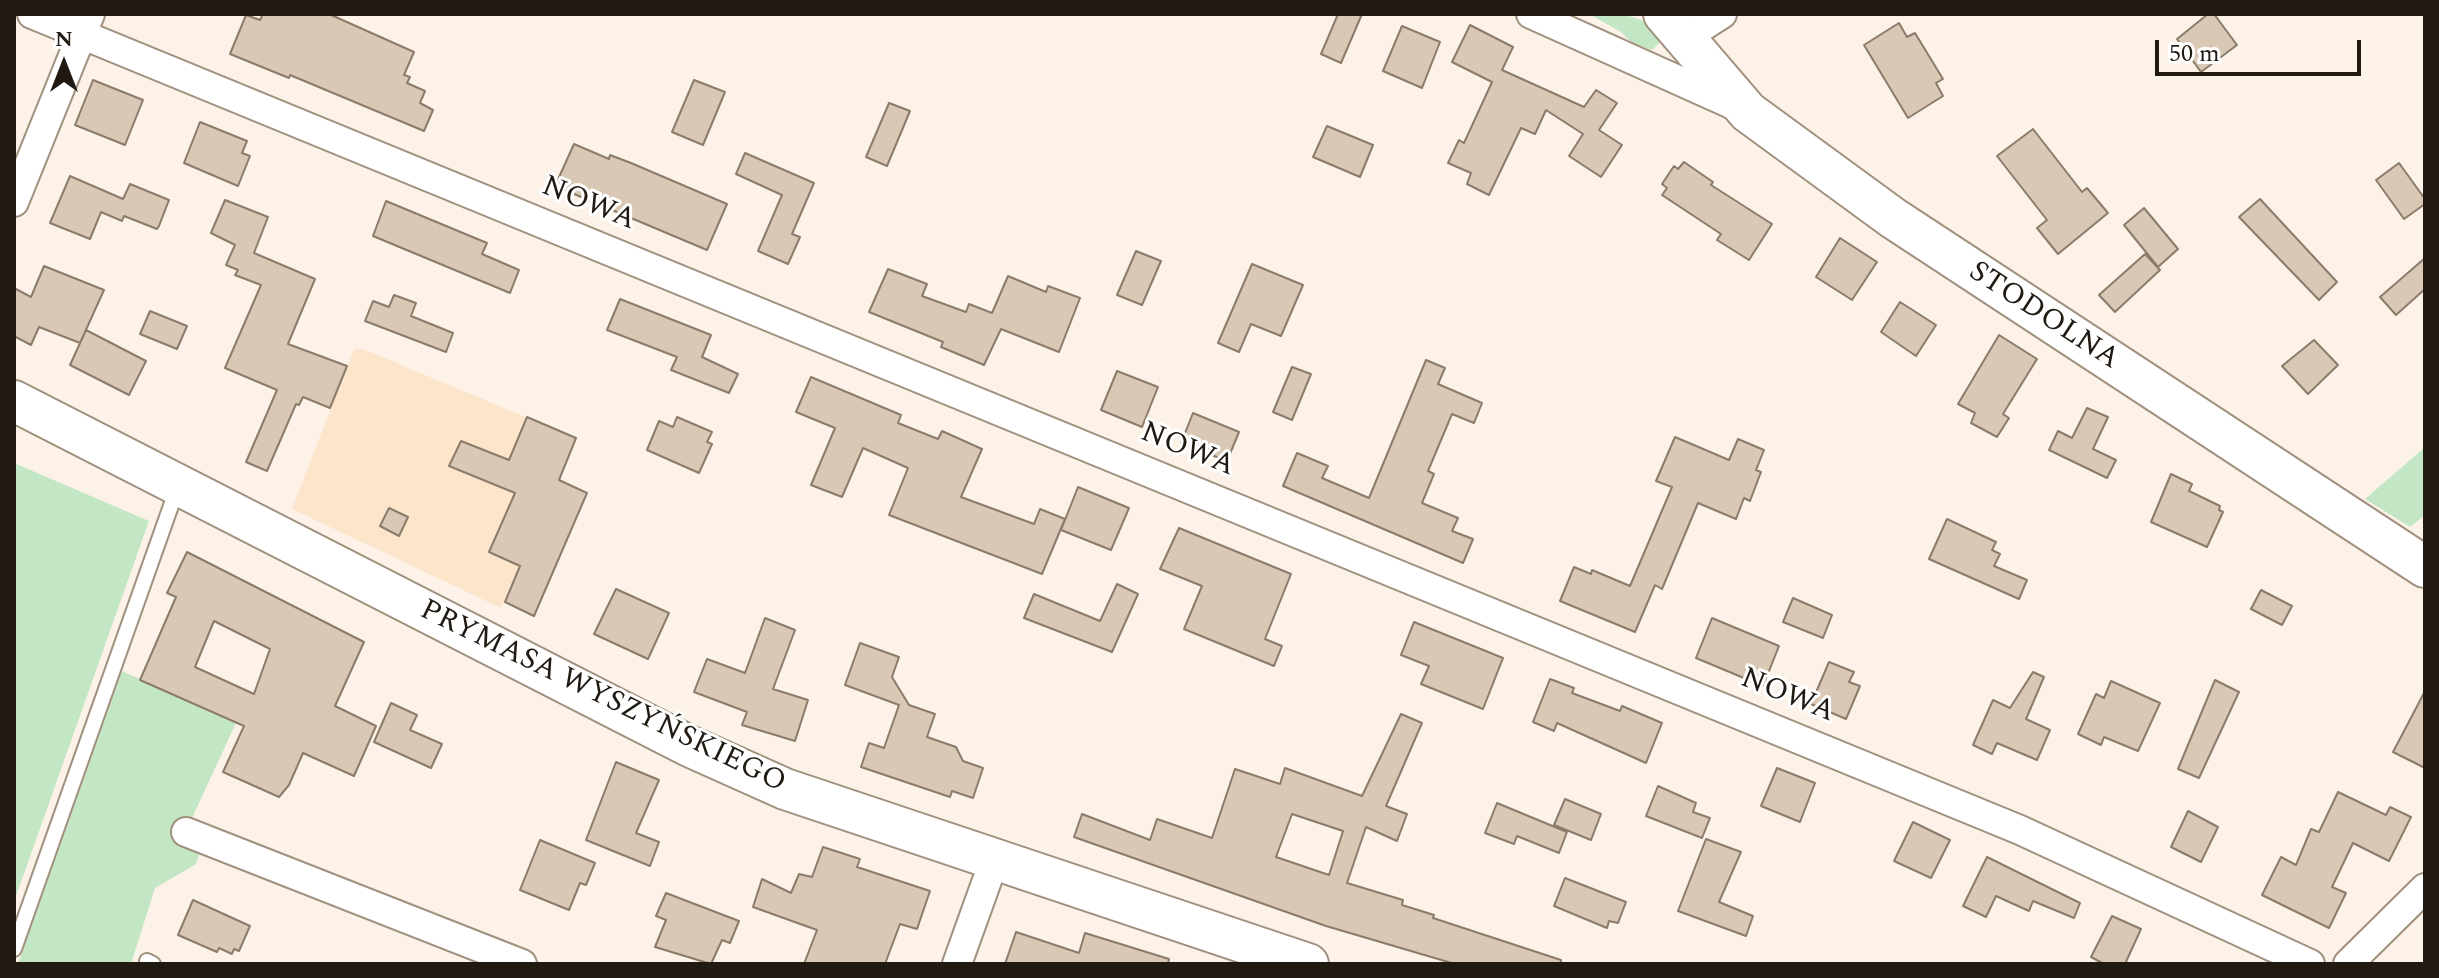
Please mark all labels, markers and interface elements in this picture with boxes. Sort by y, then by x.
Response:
text: N [55,23,73,56]
north arrow [24,24,104,104]
scale bar [2159,24,2365,74]
text: 50 m [2169,36,2220,72]
street label: NOWA [536,170,640,240]
street label: STODOLNA [1961,255,2125,379]
street label: NOWA [1135,416,1239,486]
street label: PRYMASA WYSZYŃSKIEGO [413,594,791,802]
street label: NOWA [1735,662,1839,732]

